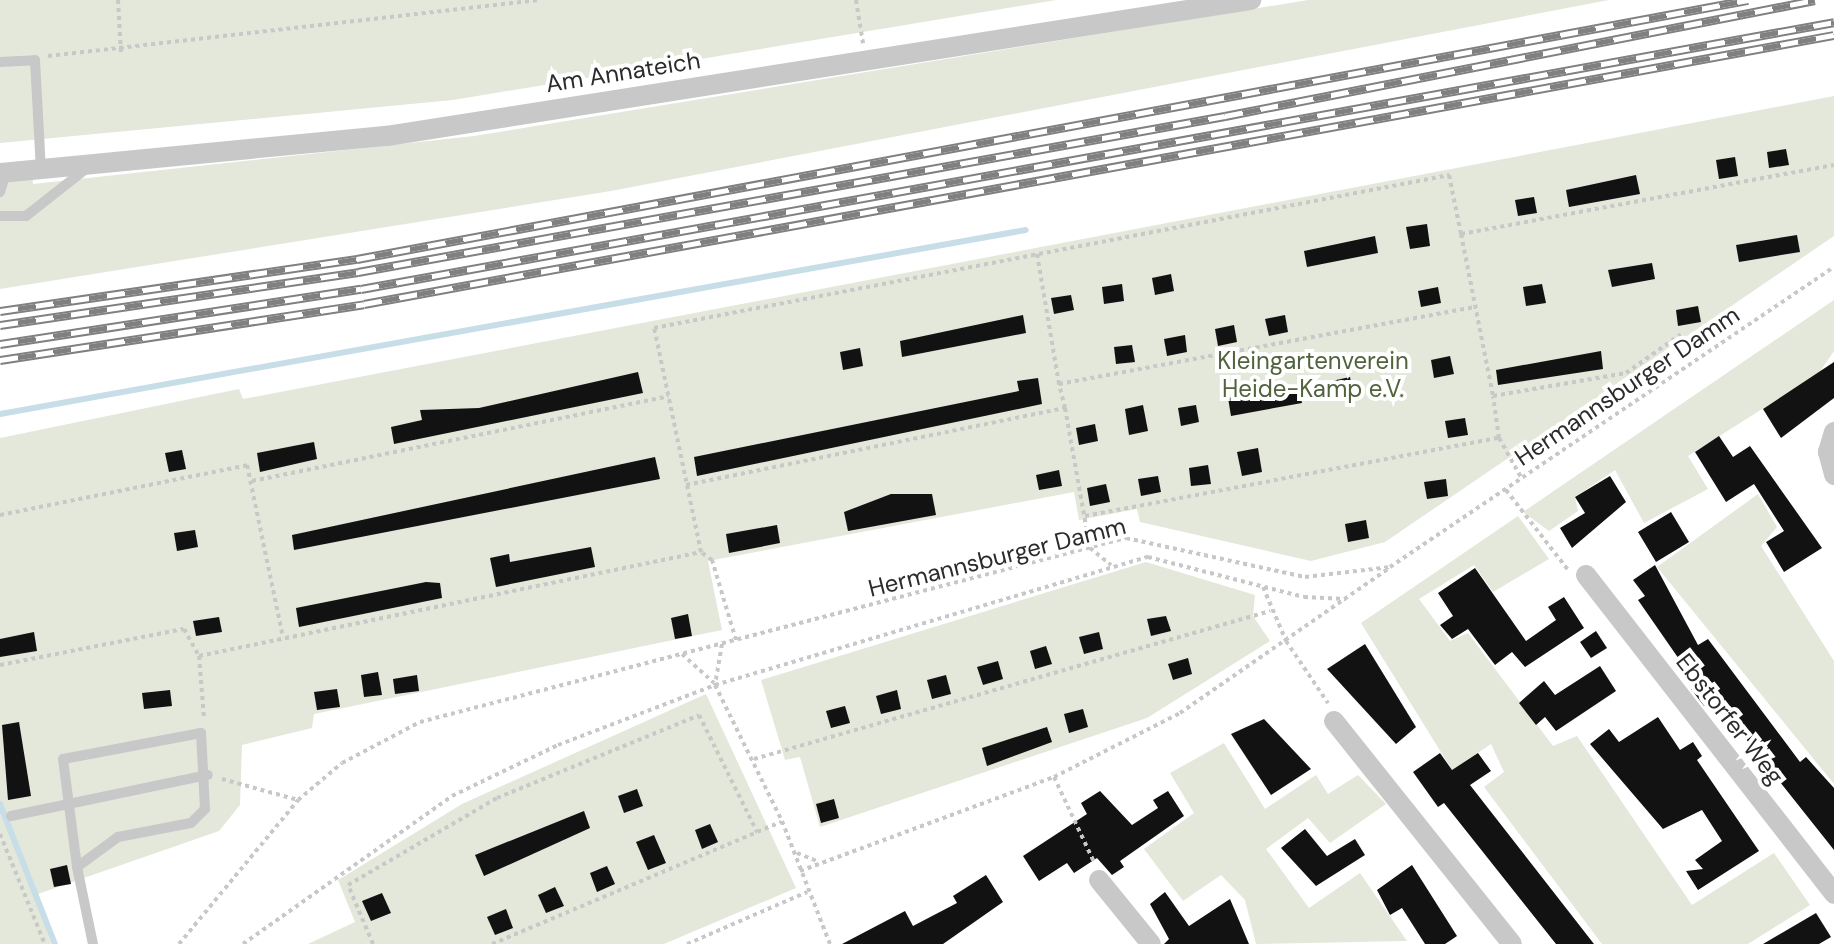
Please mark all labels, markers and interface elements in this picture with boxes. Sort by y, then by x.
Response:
street label: Am Annateich [544,46,702,98]
street label: Hermannsburger Damm [1509,300,1745,472]
park label: Kleingartenverein Heide-Kamp e.V. [1217,347,1409,403]
street label: Hermannsburger Damm [865,511,1129,603]
street label: Ebstorfer Weg [1670,648,1790,790]

